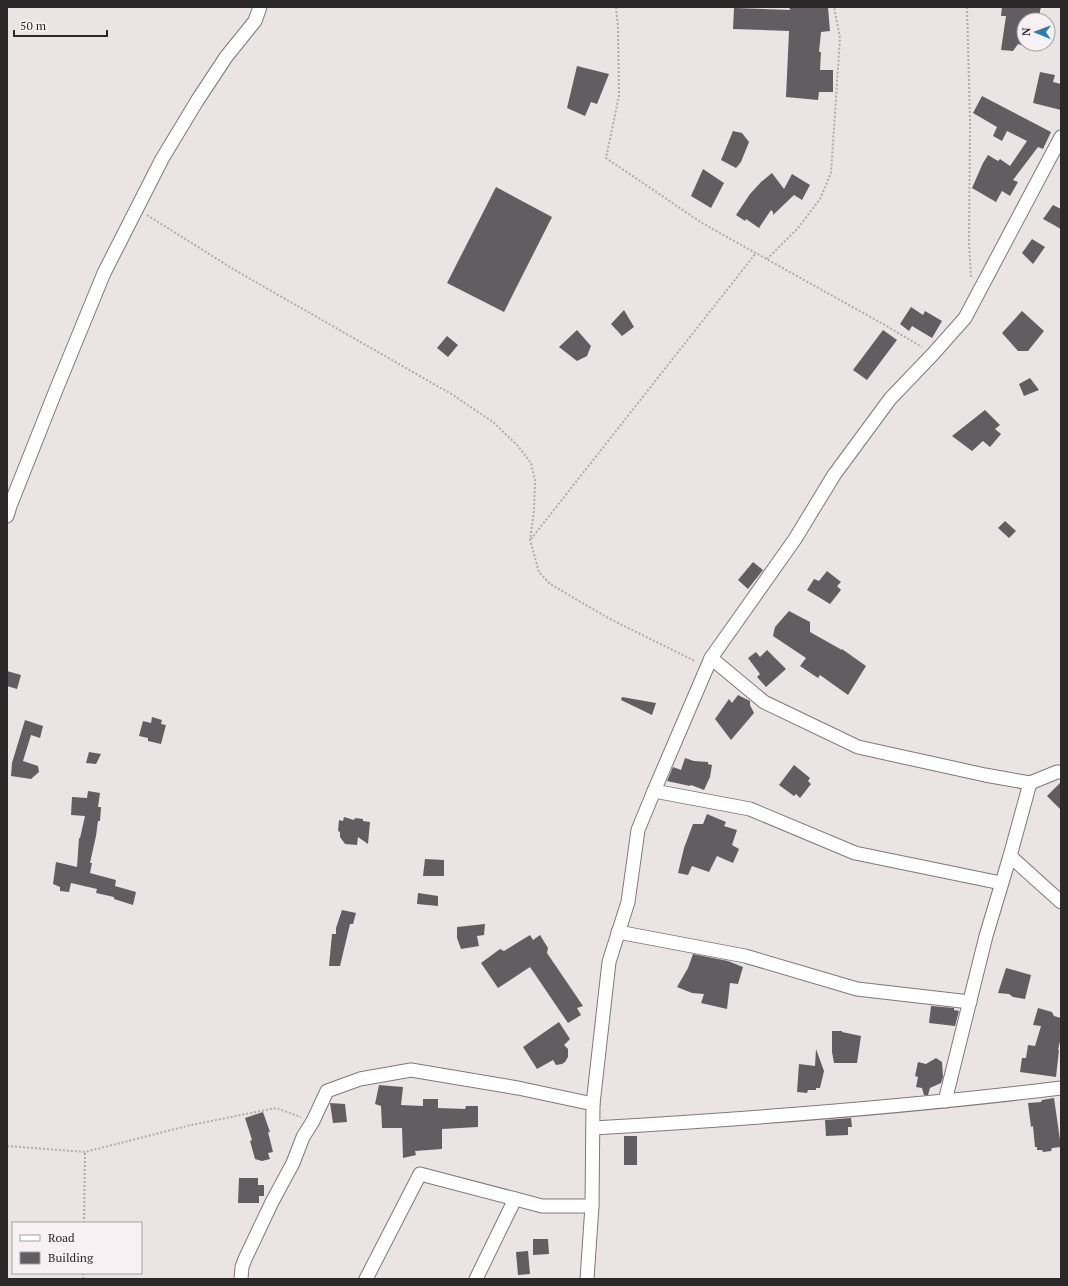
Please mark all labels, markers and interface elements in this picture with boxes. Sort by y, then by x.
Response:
scale bar [14,12,107,38]
north arrow [1016,12,1056,52]
text: 50 m [20,18,47,33]
text: N [1019,27,1033,36]
legend [12,1222,142,1274]
text: Road [48,1230,75,1245]
text: Building [48,1250,94,1265]

